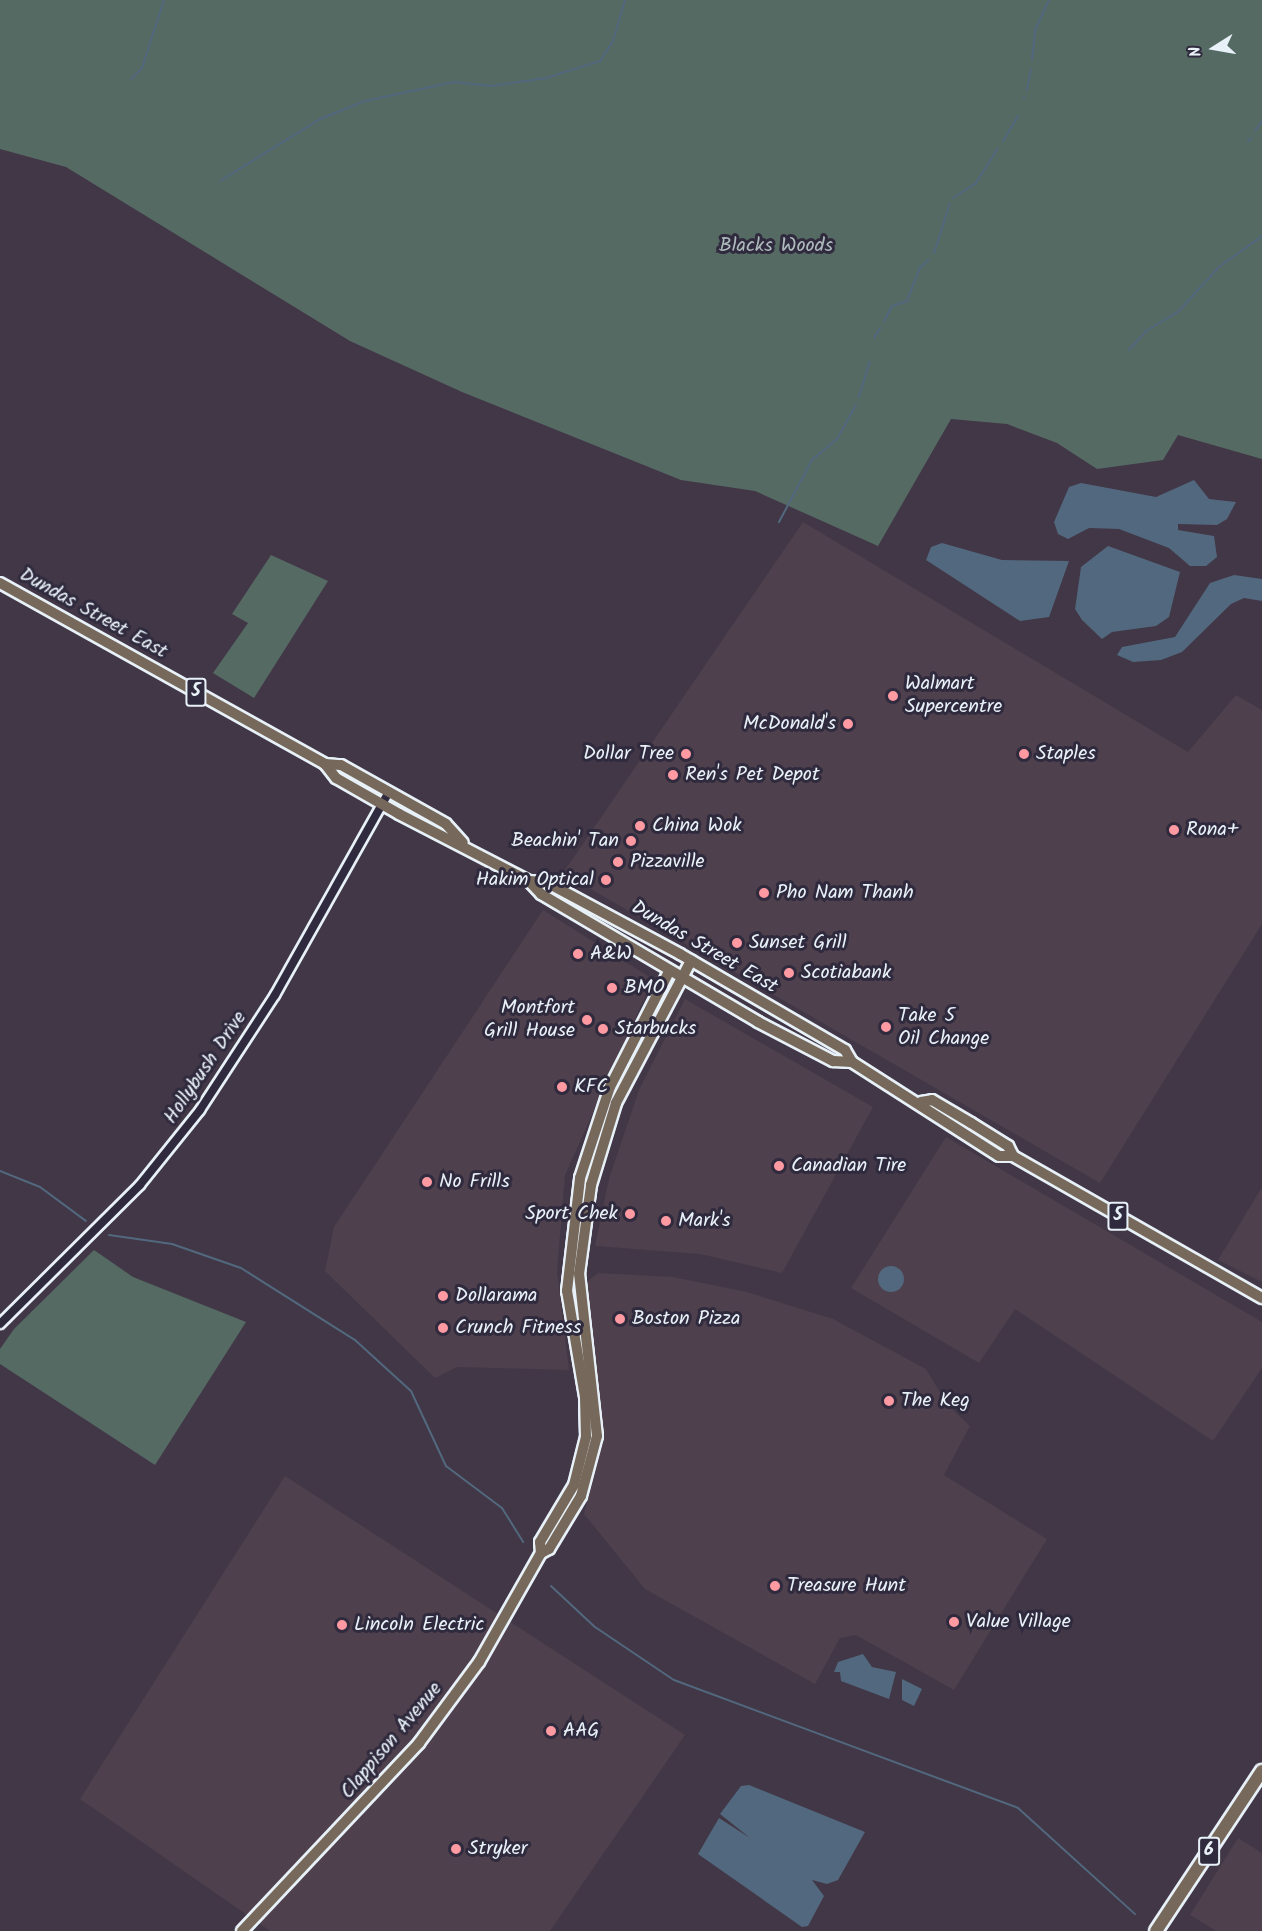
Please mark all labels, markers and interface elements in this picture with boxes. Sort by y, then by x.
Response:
north arrow [1184,18,1244,78]
text: N [1183,44,1209,59]
park label: Blacks Woods [719,234,833,258]
street label: Dundas Street East [15,563,171,665]
place label: Walmart Supercentre [905,672,1002,719]
road number: 5 [184,677,208,707]
marker: Walmart Supercentre [886,689,900,703]
place label: McDonald's [743,712,836,736]
marker: McDonald's [841,717,855,731]
place label: Dollar Tree [583,742,674,766]
place label: Staples [1036,742,1096,766]
marker: Dollar Tree [679,747,693,761]
marker: Staples [1017,747,1031,761]
place label: Ren's Pet Depot [685,763,820,787]
marker: Ren's Pet Depot [666,768,680,782]
place label: China Wok [652,814,742,838]
place label: Rona+ [1186,818,1239,842]
marker: China Wok [633,819,647,833]
marker: Rona+ [1167,823,1181,837]
place label: Beachin' Tan [511,829,619,853]
marker: Beachin' Tan [624,834,638,848]
place label: Pizzaville [630,850,705,874]
marker: Pizzaville [611,855,625,869]
place label: Hakim Optical [476,868,594,892]
marker: Hakim Optical [599,873,613,887]
place label: Pho Nam Thanh [776,881,914,905]
marker: Pho Nam Thanh [757,886,771,900]
street label: Dundas Street East [626,896,782,1000]
place label: Sunset Grill [749,931,847,955]
marker: Sunset Grill [730,936,744,950]
place label: A&W [590,942,632,966]
marker: A&W [571,947,585,961]
place label: Scotiabank [801,961,891,985]
marker: Scotiabank [782,966,796,980]
place label: BMO [624,976,665,1000]
marker: BMO [605,981,619,995]
place label: Montfort Grill House [484,996,575,1043]
place label: Take 5 Oil Change [898,1004,989,1051]
street label: Hollybush Drive [159,1007,253,1129]
marker: Montfort Grill House [580,1013,594,1027]
place label: Starbucks [615,1017,696,1041]
marker: Take 5 Oil Change [879,1020,893,1034]
marker: Starbucks [596,1022,610,1036]
place label: KFC [574,1075,608,1099]
marker: KFC [555,1080,569,1094]
place label: Canadian Tire [791,1154,906,1178]
marker: Canadian Tire [772,1159,786,1173]
place label: No Frills [439,1170,510,1194]
marker: No Frills [420,1175,434,1189]
road number: 5 [1106,1201,1130,1231]
place label: Sport Chek [525,1202,618,1226]
marker: Sport Chek [623,1207,637,1221]
place label: Mark's [678,1209,731,1233]
marker: Mark's [659,1214,673,1228]
place label: Dollarama [455,1284,537,1308]
marker: Dollarama [436,1289,450,1303]
place label: Boston Pizza [632,1307,740,1331]
marker: Boston Pizza [613,1312,627,1326]
place label: Crunch Fitness [455,1316,581,1340]
marker: Crunch Fitness [436,1321,450,1335]
place label: The Keg [901,1389,970,1413]
marker: The Keg [882,1394,896,1408]
place label: Treasure Hunt [787,1574,906,1598]
marker: Treasure Hunt [768,1579,782,1593]
place label: Value Village [966,1610,1071,1634]
place label: Lincoln Electric [354,1613,484,1637]
marker: Value Village [947,1615,961,1629]
marker: Lincoln Electric [335,1618,349,1632]
street label: Clappison Avenue [336,1678,448,1804]
place label: AAG [563,1719,600,1743]
marker: AAG [544,1724,558,1738]
road number: 6 [1197,1836,1221,1866]
place label: Stryker [468,1837,527,1861]
marker: Stryker [449,1842,463,1856]

